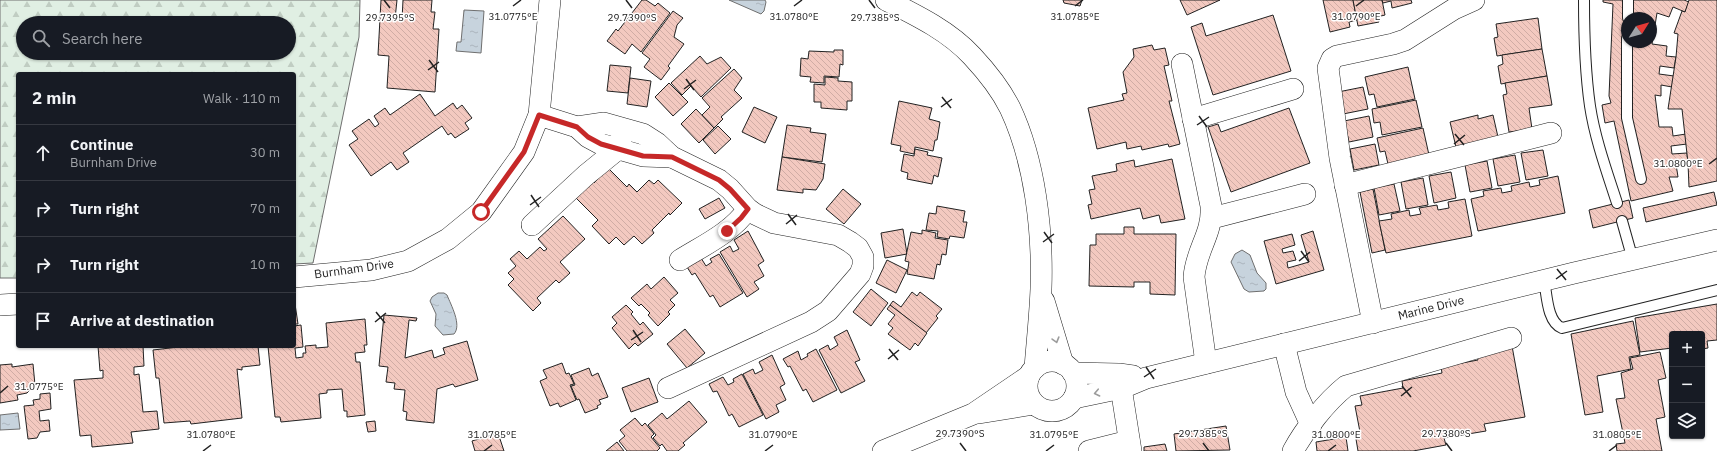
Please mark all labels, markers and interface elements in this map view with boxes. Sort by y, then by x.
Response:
text: 31.0775°E [488,10,538,23]
text: 31.0780°E [769,10,819,23]
text: 31.0785°E [1050,10,1100,23]
text: 31.0790°E [1331,10,1381,23]
text: 29.7395°S [365,11,415,24]
text: 29.7390°S [607,11,657,24]
text: 29.7385°S [850,11,900,24]
north arrow [1621,12,1657,48]
search box [16,16,296,60]
icon: search [30,27,52,49]
text: Search here [62,29,142,48]
text: 2 min [32,87,76,109]
text: Walk · 110 m [203,90,280,107]
text: Continue [70,135,134,154]
icon: ahead [32,142,54,164]
text: 30 m [250,144,280,161]
text: Burnham Drive [70,154,157,171]
text: 31.0800°E [1653,157,1703,170]
icon: right [32,198,54,220]
text: Turn right [70,199,139,218]
text: 70 m [250,200,280,217]
route start [472,203,490,221]
route end [718,222,736,240]
icon: right [32,254,54,276]
text: Turn right [70,255,139,274]
street label: Burnham Drive [313,255,395,282]
text: 10 m [250,256,280,273]
street label: Marine Drive [1396,292,1466,323]
icon: arrive [32,310,54,332]
text: Arrive at destination [70,311,214,330]
map controls [1669,331,1705,439]
button: + [1669,331,1705,367]
one-way arrow [1051,336,1060,343]
button: − [1669,367,1705,403]
text: 31.0775°E [14,380,64,393]
one-way arrow [1094,389,1100,397]
button: layers [1669,403,1705,439]
text: 29.7390°S [935,427,985,440]
text: 29.7385°S [1178,427,1228,440]
text: 29.7380°S [1421,427,1471,440]
text: 31.0780°E [186,428,236,441]
text: 31.0785°E [467,428,517,441]
text: 31.0790°E [748,428,798,441]
text: 31.0795°E [1029,428,1079,441]
text: 31.0800°E [1311,428,1361,441]
text: 31.0805°E [1592,428,1642,441]

